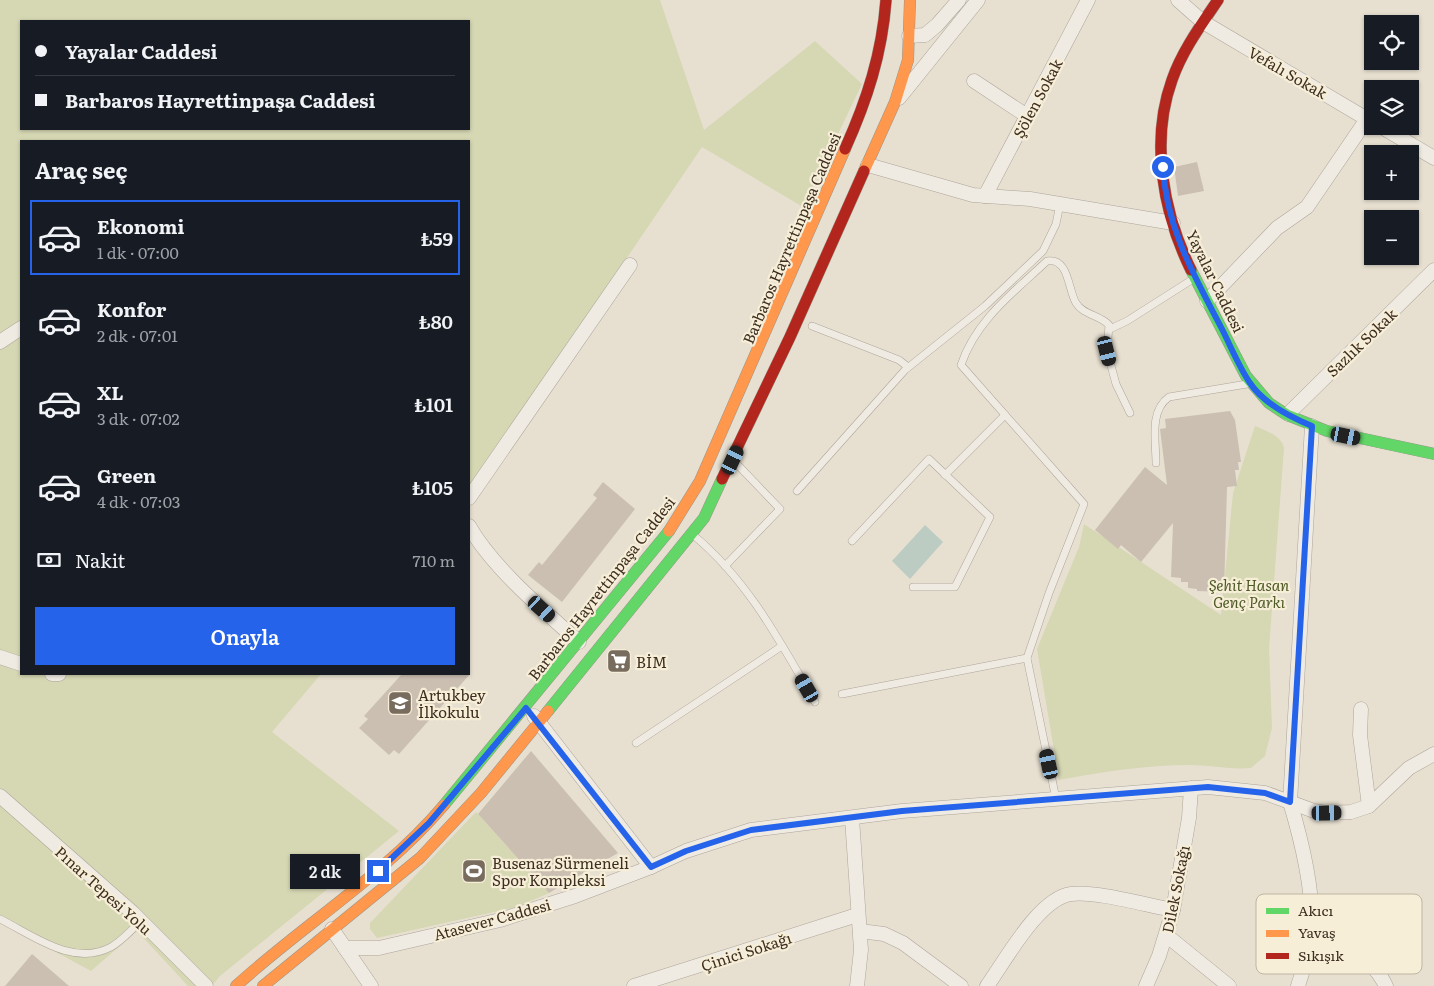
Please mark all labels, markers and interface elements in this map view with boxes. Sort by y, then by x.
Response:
map controls [1364,15,1419,265]
button: locate [1364,15,1419,70]
text: Yayalar Caddesi [65,37,217,65]
street label: Vefalı Sokak [1244,40,1333,104]
street label: Şölen Sokak [1006,53,1068,142]
button: layers [1364,80,1419,135]
text: Barbaros Hayrettinpaşa Caddesi [65,86,376,114]
street label: Barbaros Hayrettinpaşa Caddesi [736,129,846,347]
button: + [1364,145,1419,200]
text: Araç seç [35,153,127,186]
route start [1152,156,1174,178]
button: − [1364,210,1419,265]
text: Ekonomi [97,212,184,240]
icon: car [37,215,82,260]
text: ₺59 [420,224,453,252]
street label: Yayalar Caddesi [1181,226,1251,336]
text: 1 dk · 07:00 [97,240,179,264]
text: Konfor [97,295,166,323]
icon: car [37,298,82,343]
street label: Sazlık Sokak [1321,302,1402,382]
text: ₺80 [419,307,453,335]
text: 2 dk · 07:01 [97,323,178,347]
car [1096,335,1117,367]
text: XL [97,378,124,406]
icon: car [37,381,82,426]
text: ₺101 [414,390,453,418]
text: 3 dk · 07:02 [97,406,180,430]
car [1329,426,1362,446]
car [719,443,746,477]
text: Green [97,461,156,489]
icon: car [37,464,82,509]
text: ₺105 [412,473,453,501]
text: 4 dk · 07:03 [97,489,180,513]
street label: Barbaros Hayrettinpaşa Caddesi [522,491,680,685]
icon: cash [35,546,63,574]
text: Nakit [75,546,125,574]
text: 710 m [412,548,455,572]
park label: Şehit Hasan Genç Parkı [1209,573,1289,613]
car [525,593,558,625]
button: Onayla [35,607,455,665]
supermarket icon: BİM [606,648,632,674]
place label: BİM [636,650,667,673]
car [793,671,820,705]
place label: Artukbey İlkokulu [418,683,486,723]
school or university icon: Artukbey İlkokulu [387,690,413,716]
car [1038,748,1059,780]
car [1311,805,1342,821]
street label: Pınar Tepesi Yolu [50,840,158,940]
street label: Dilek Sokağı [1155,843,1195,935]
place label: Busenaz Sürmeneli Spor Kompleksi [492,851,629,891]
callout: 2 dk [290,854,360,888]
sports icon: Busenaz Sürmeneli Spor Kompleksi [461,858,487,884]
text: 2 dk [309,859,341,883]
route end [367,860,389,882]
street label: Atasever Caddesi [431,892,553,946]
legend [1256,894,1422,974]
text: Akıcı [1298,900,1333,920]
text: Yavaş [1298,922,1335,942]
street label: Çinici Sokağı [698,926,794,976]
text: Sıkışık [1298,945,1344,965]

